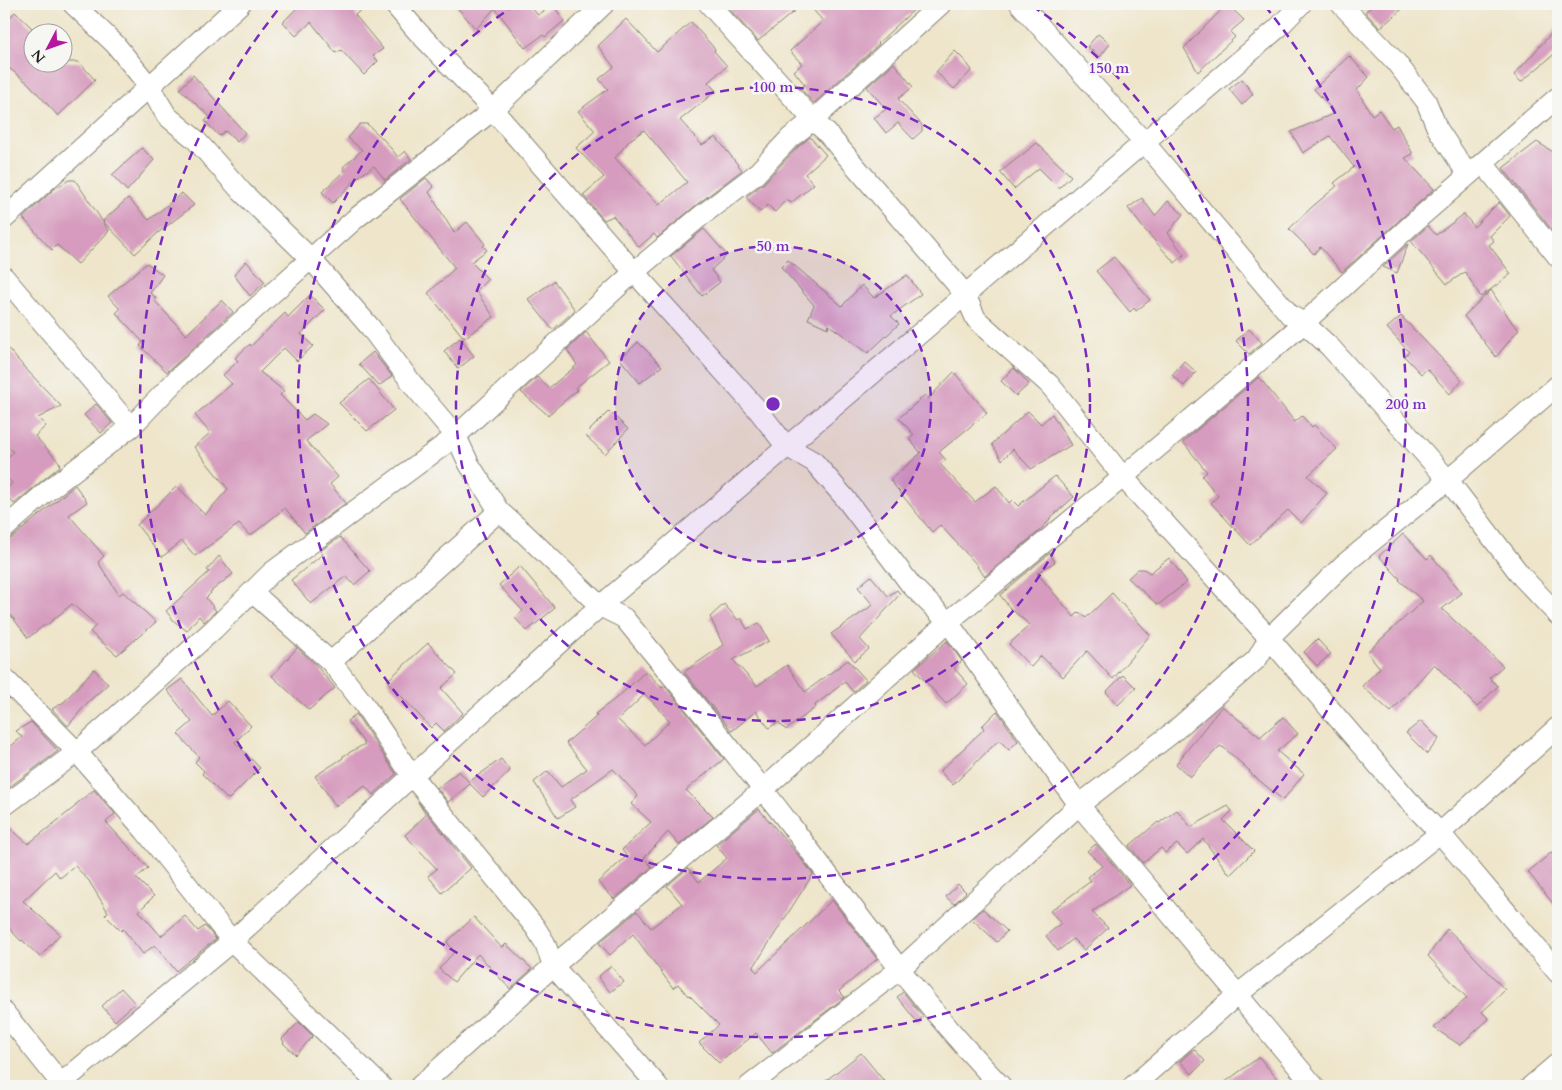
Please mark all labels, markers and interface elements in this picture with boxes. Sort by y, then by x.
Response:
north arrow [22,22,72,72]
text: N [27,45,50,67]
text: 150 m [1089,58,1130,78]
text: 100 m [753,77,794,97]
text: 50 m [756,236,790,256]
text: 200 m [1386,394,1427,414]
centre of rings [764,395,782,413]

